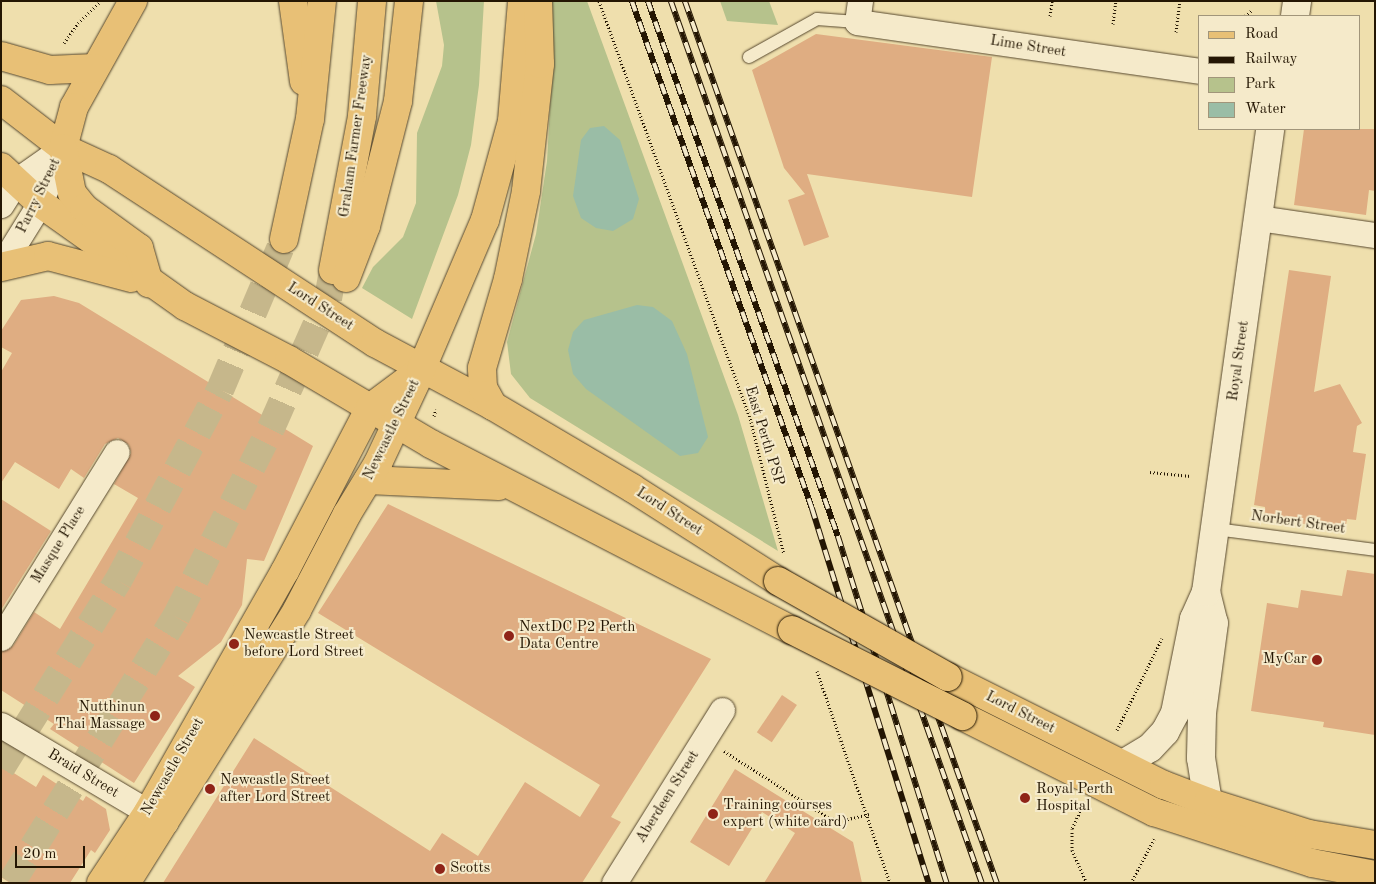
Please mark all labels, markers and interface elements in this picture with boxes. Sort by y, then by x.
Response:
legend [1198,15,1361,130]
text: Road [1245,27,1278,42]
street label: Lime Street [989,32,1067,62]
text: Railway [1245,52,1298,67]
street label: Graham Farmer Freeway [336,53,376,219]
text: Park [1245,77,1276,92]
text: Water [1245,102,1286,117]
street label: Parry Street [13,156,65,236]
street label: Lord Street [283,279,357,335]
street label: Royal Street [1224,320,1254,402]
street label: Newcastle Street [360,377,424,483]
street label: East Perth PSP [740,384,788,488]
street label: Lord Street [632,484,706,540]
street label: Masque Place [28,503,90,587]
street label: Norbert Street [1250,507,1346,539]
place label: NextDC P2 Perth Data Centre [519,618,635,653]
place label: Newcastle Street before Lord Street [244,626,364,661]
marker: NextDC P2 Perth Data Centre [503,630,515,642]
marker: Newcastle Street before Lord Street [228,638,240,650]
place label: MyCar [1263,651,1307,669]
marker: MyCar [1311,654,1323,666]
street label: Lord Street [982,688,1058,738]
place label: Nutthinun Thai Massage [55,698,145,733]
marker: Nutthinun Thai Massage [149,710,161,722]
street label: Newcastle Street [138,715,208,819]
street label: Braid Street [44,746,122,802]
street label: Aberdeen Street [632,747,704,847]
place label: Newcastle Street after Lord Street [220,771,330,806]
place label: Royal Perth Hospital [1036,780,1113,815]
marker: Newcastle Street after Lord Street [204,783,216,795]
marker: Royal Perth Hospital [1018,791,1032,805]
place label: Training courses expert (white card) [723,796,847,831]
marker: Training courses expert (white card) [707,808,719,820]
scale bar [18,836,88,868]
text: 20 m [23,847,57,862]
place label: Scotts [450,860,490,878]
marker: Scotts [434,863,446,875]

